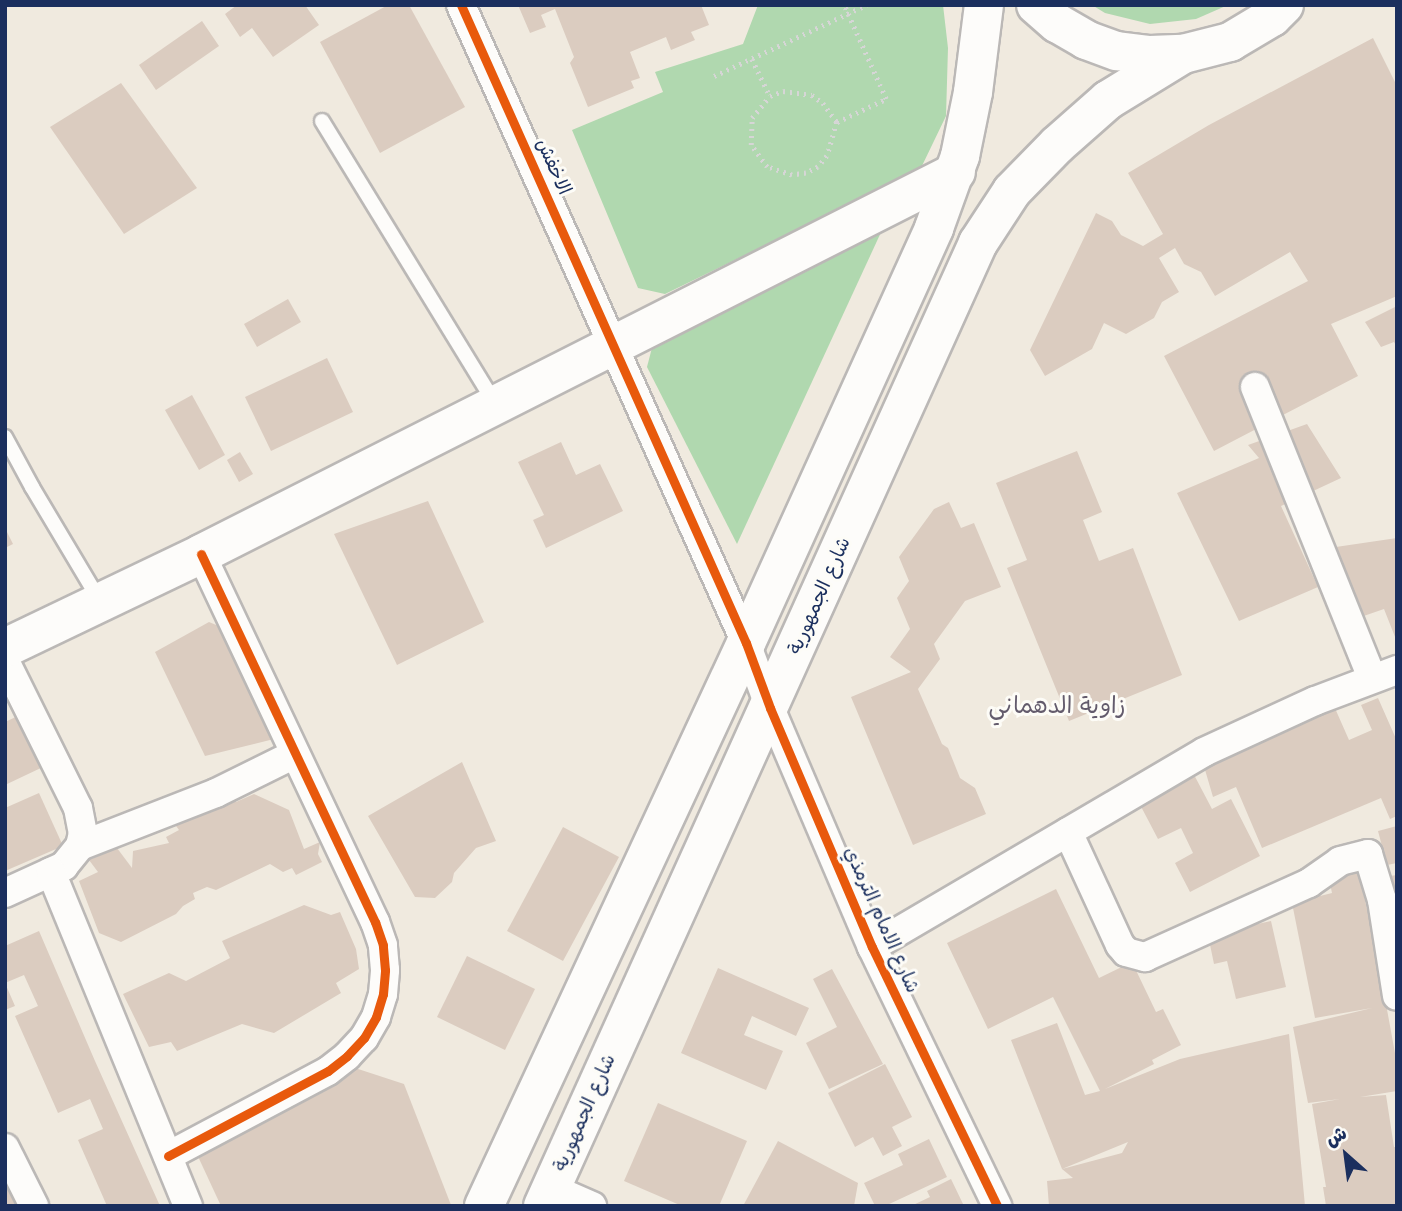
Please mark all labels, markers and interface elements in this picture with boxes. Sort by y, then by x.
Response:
street label: الاخفش [531,135,575,199]
street label: شارع الجمهورية [784,534,856,658]
district label: زاوية الدهماني [989,692,1125,720]
street label: شارع الامام الترمذي [839,843,923,997]
street label: شارع الجمهورية [549,1051,621,1175]
north arrow [1311,1120,1381,1190]
text: ش [1322,1122,1351,1151]

